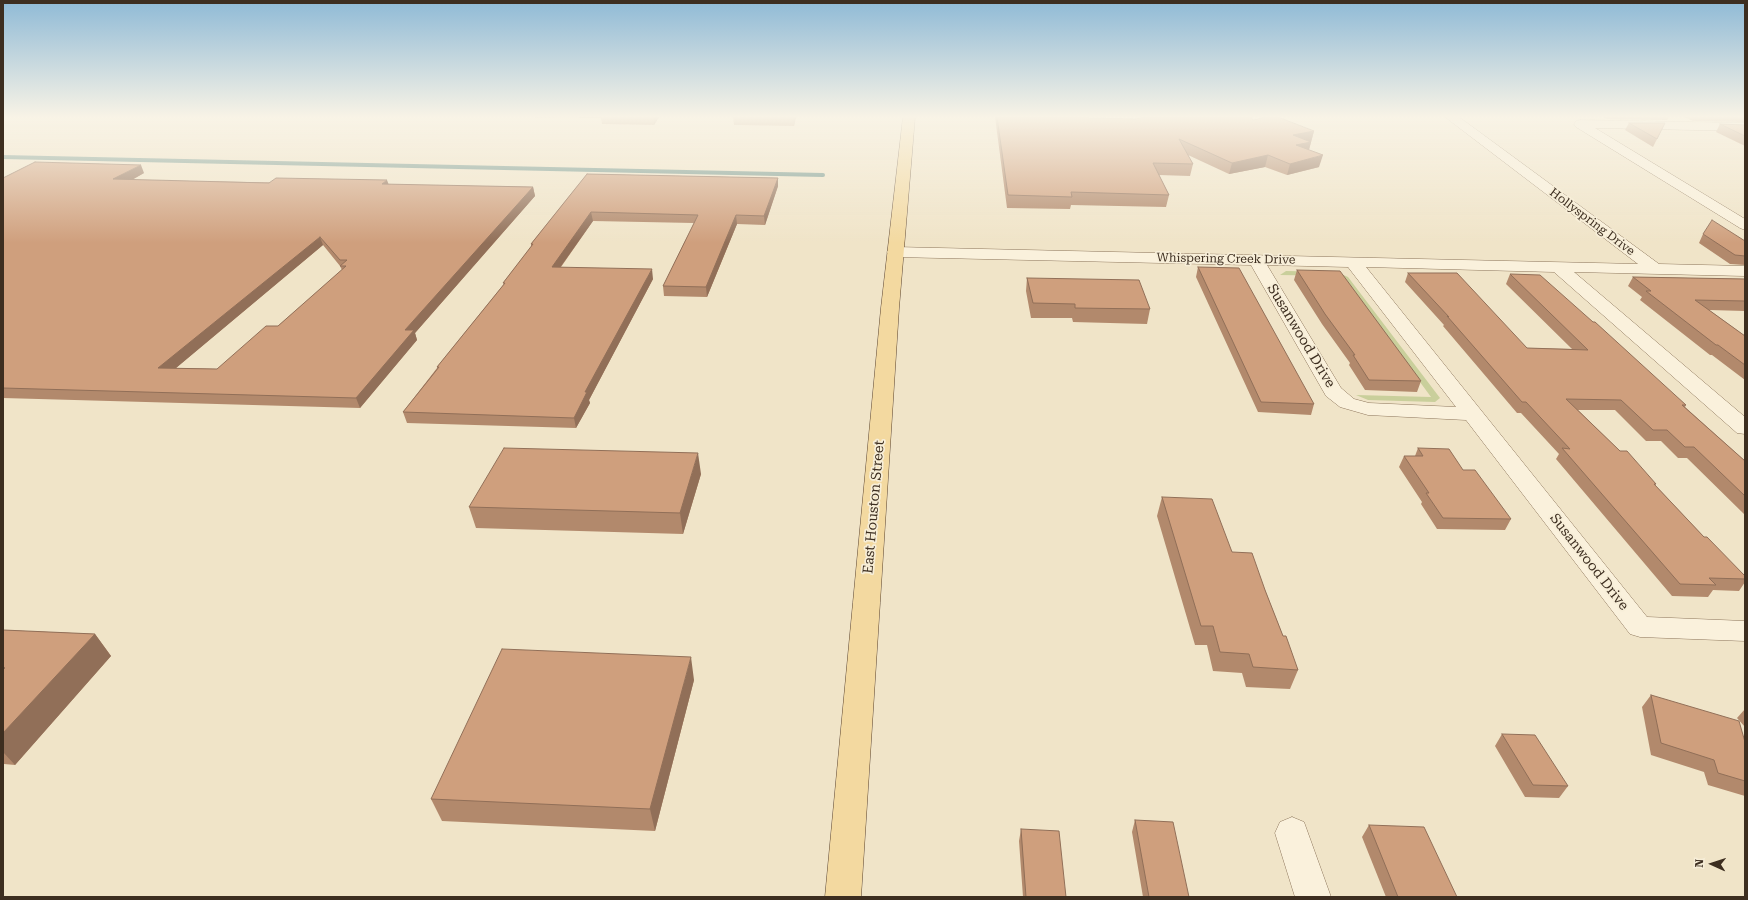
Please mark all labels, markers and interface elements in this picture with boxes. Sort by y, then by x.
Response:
street label: Hollyspring Drive [1547,185,1637,259]
street label: Whispering Creek Drive [1156,251,1296,267]
street label: Susanwood Drive [1263,281,1339,391]
street label: East Houston Street [860,440,888,574]
street label: Susanwood Drive [1546,510,1632,614]
north arrow [1692,844,1732,884]
text: N [1693,859,1706,868]

